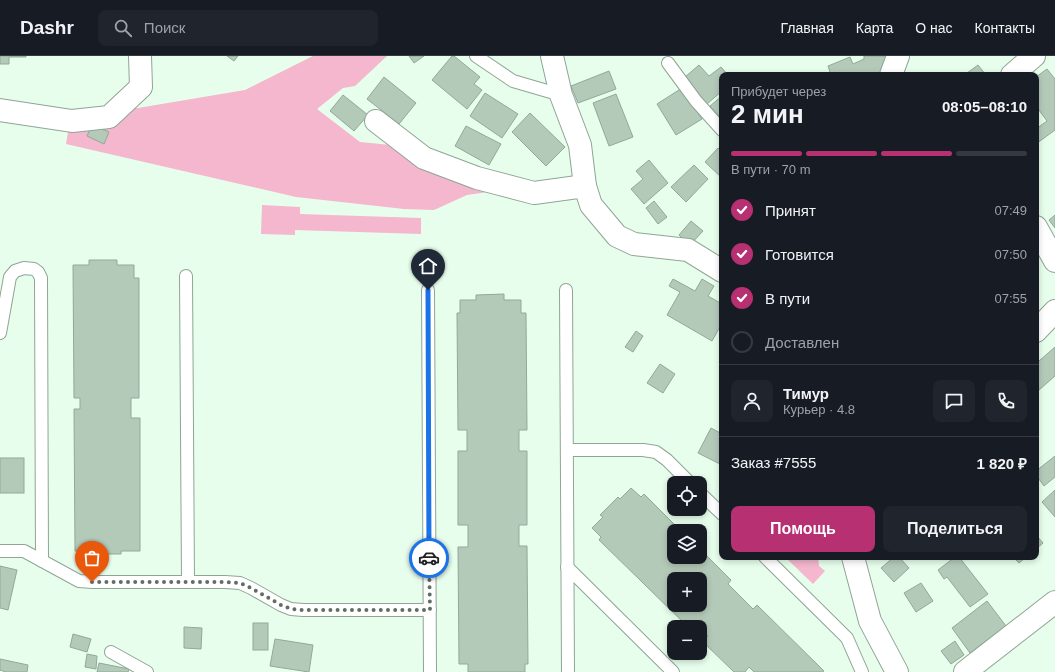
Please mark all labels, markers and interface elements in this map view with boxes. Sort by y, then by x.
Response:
search box [98,10,378,46]
text: Dashr [20,17,74,38]
icon: search [112,17,134,39]
text: Поиск [144,19,185,36]
text: Главная [780,20,834,36]
text: Карта [856,20,893,36]
text: О нас [915,20,953,36]
text: Контакты [975,20,1035,36]
text: Прибудет через [731,84,826,99]
text: 08:05–08:10 [942,98,1027,115]
text: 2 мин [731,99,804,129]
text: В пути · 70 m [731,162,811,177]
icon: check [731,199,753,221]
text: Принят [765,202,816,219]
text: 07:49 [994,203,1027,218]
icon: check [731,243,753,265]
text: Готовится [765,246,834,263]
text: 07:50 [994,247,1027,262]
pin [411,249,445,290]
icon: home [417,255,439,277]
icon: check [731,287,753,309]
text: В пути [765,290,810,307]
text: 07:55 [994,291,1027,306]
text: Доставлен [765,334,839,351]
button: person [731,380,773,422]
button: chat [933,380,975,422]
button: phone [985,380,1027,422]
text: Тимур [783,385,829,402]
text: Курьер · 4.8 [783,402,855,417]
text: Заказ #7555 [731,454,816,471]
text: 1 820 ₽ [977,455,1027,472]
map controls [667,476,707,660]
button: locate [667,476,707,516]
button: Помощь [731,506,875,552]
button: Поделиться [883,506,1027,552]
button: layers [667,524,707,564]
courier [409,538,449,578]
pin [75,541,109,582]
icon: bag [81,547,103,569]
icon: car [418,547,440,569]
button: + [667,572,707,612]
button: − [667,620,707,660]

